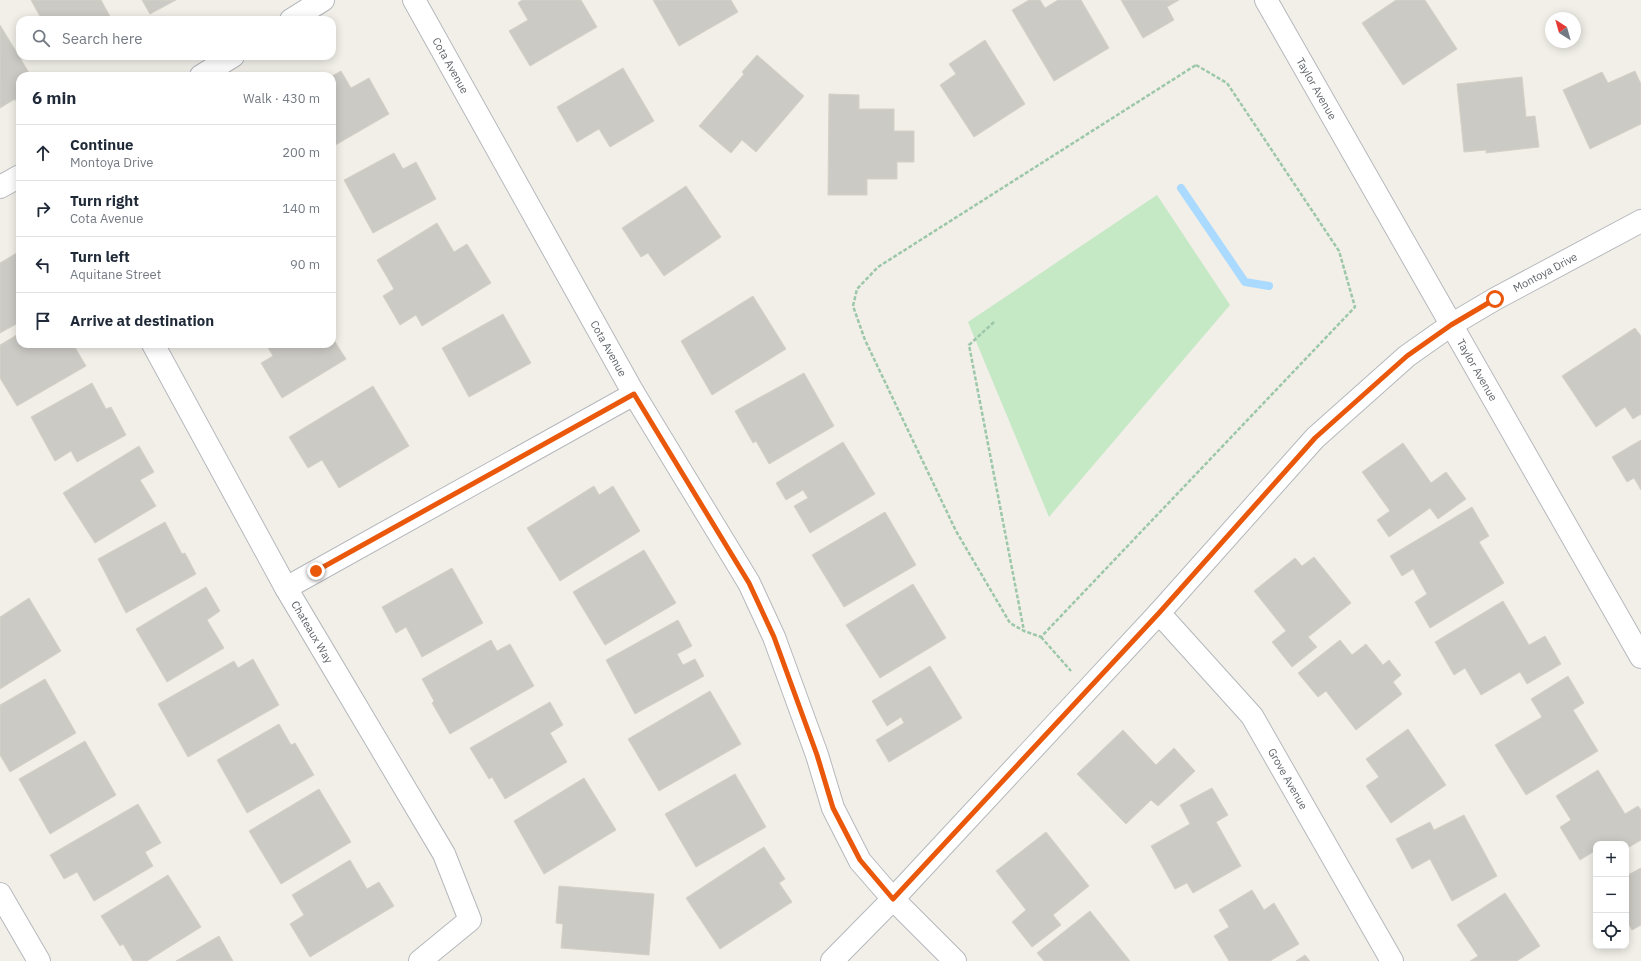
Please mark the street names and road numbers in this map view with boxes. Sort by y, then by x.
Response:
street label: Cota Avenue [429,35,472,96]
street label: Taylor Avenue [1293,55,1340,122]
street label: Montoya Drive [1511,249,1580,295]
street label: Cota Avenue [587,318,630,379]
street label: Taylor Avenue [1454,336,1500,404]
street label: Chateaux Way [288,598,336,666]
street label: Grove Avenue [1265,746,1311,812]

